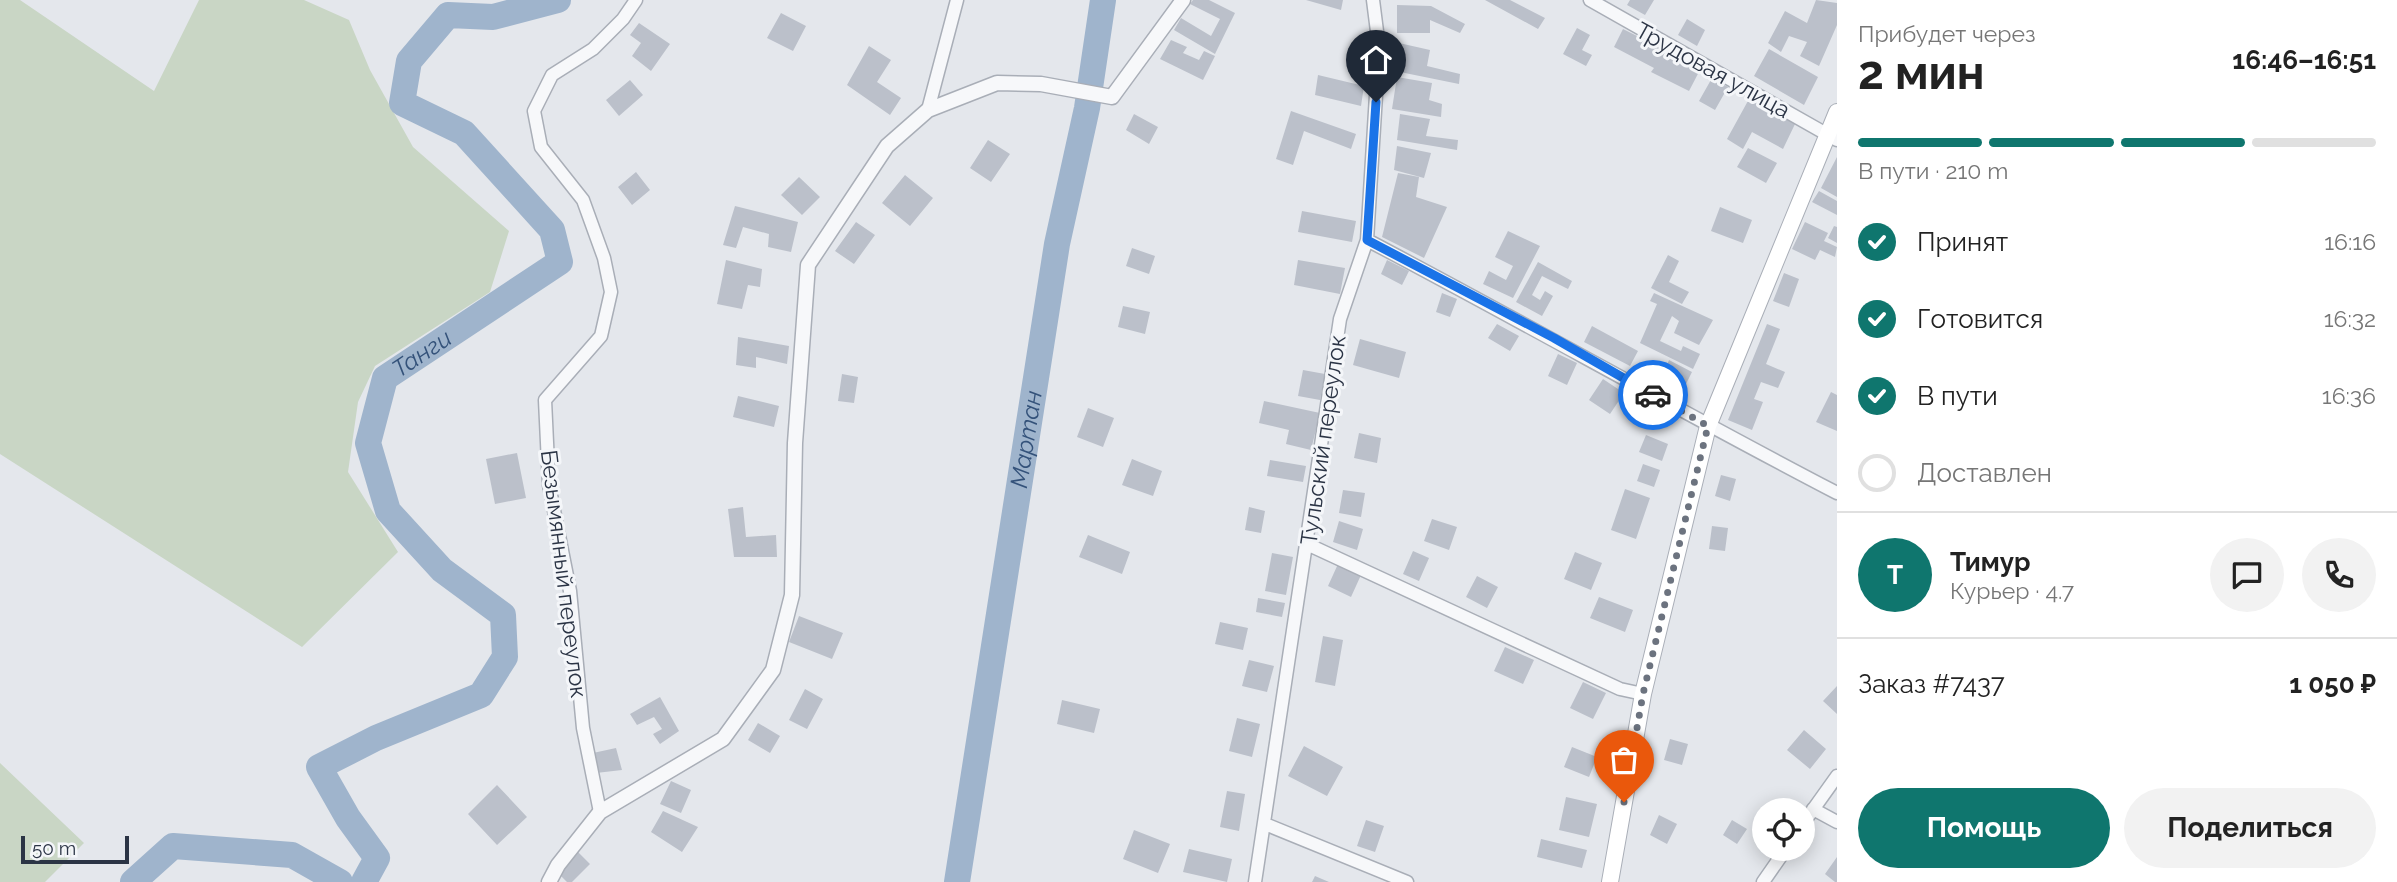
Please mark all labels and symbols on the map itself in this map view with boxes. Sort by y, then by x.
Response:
street label: Трудовая улица [1631,16,1795,123]
pin [1346,30,1406,102]
water label: Танги [387,323,457,383]
street label: Тульский переулок [1294,333,1351,547]
courier [1618,360,1688,430]
water label: Мартан [1004,389,1048,490]
street label: Безымянный переулок [536,448,593,700]
pin [1594,730,1654,802]
scale bar [21,833,130,865]

